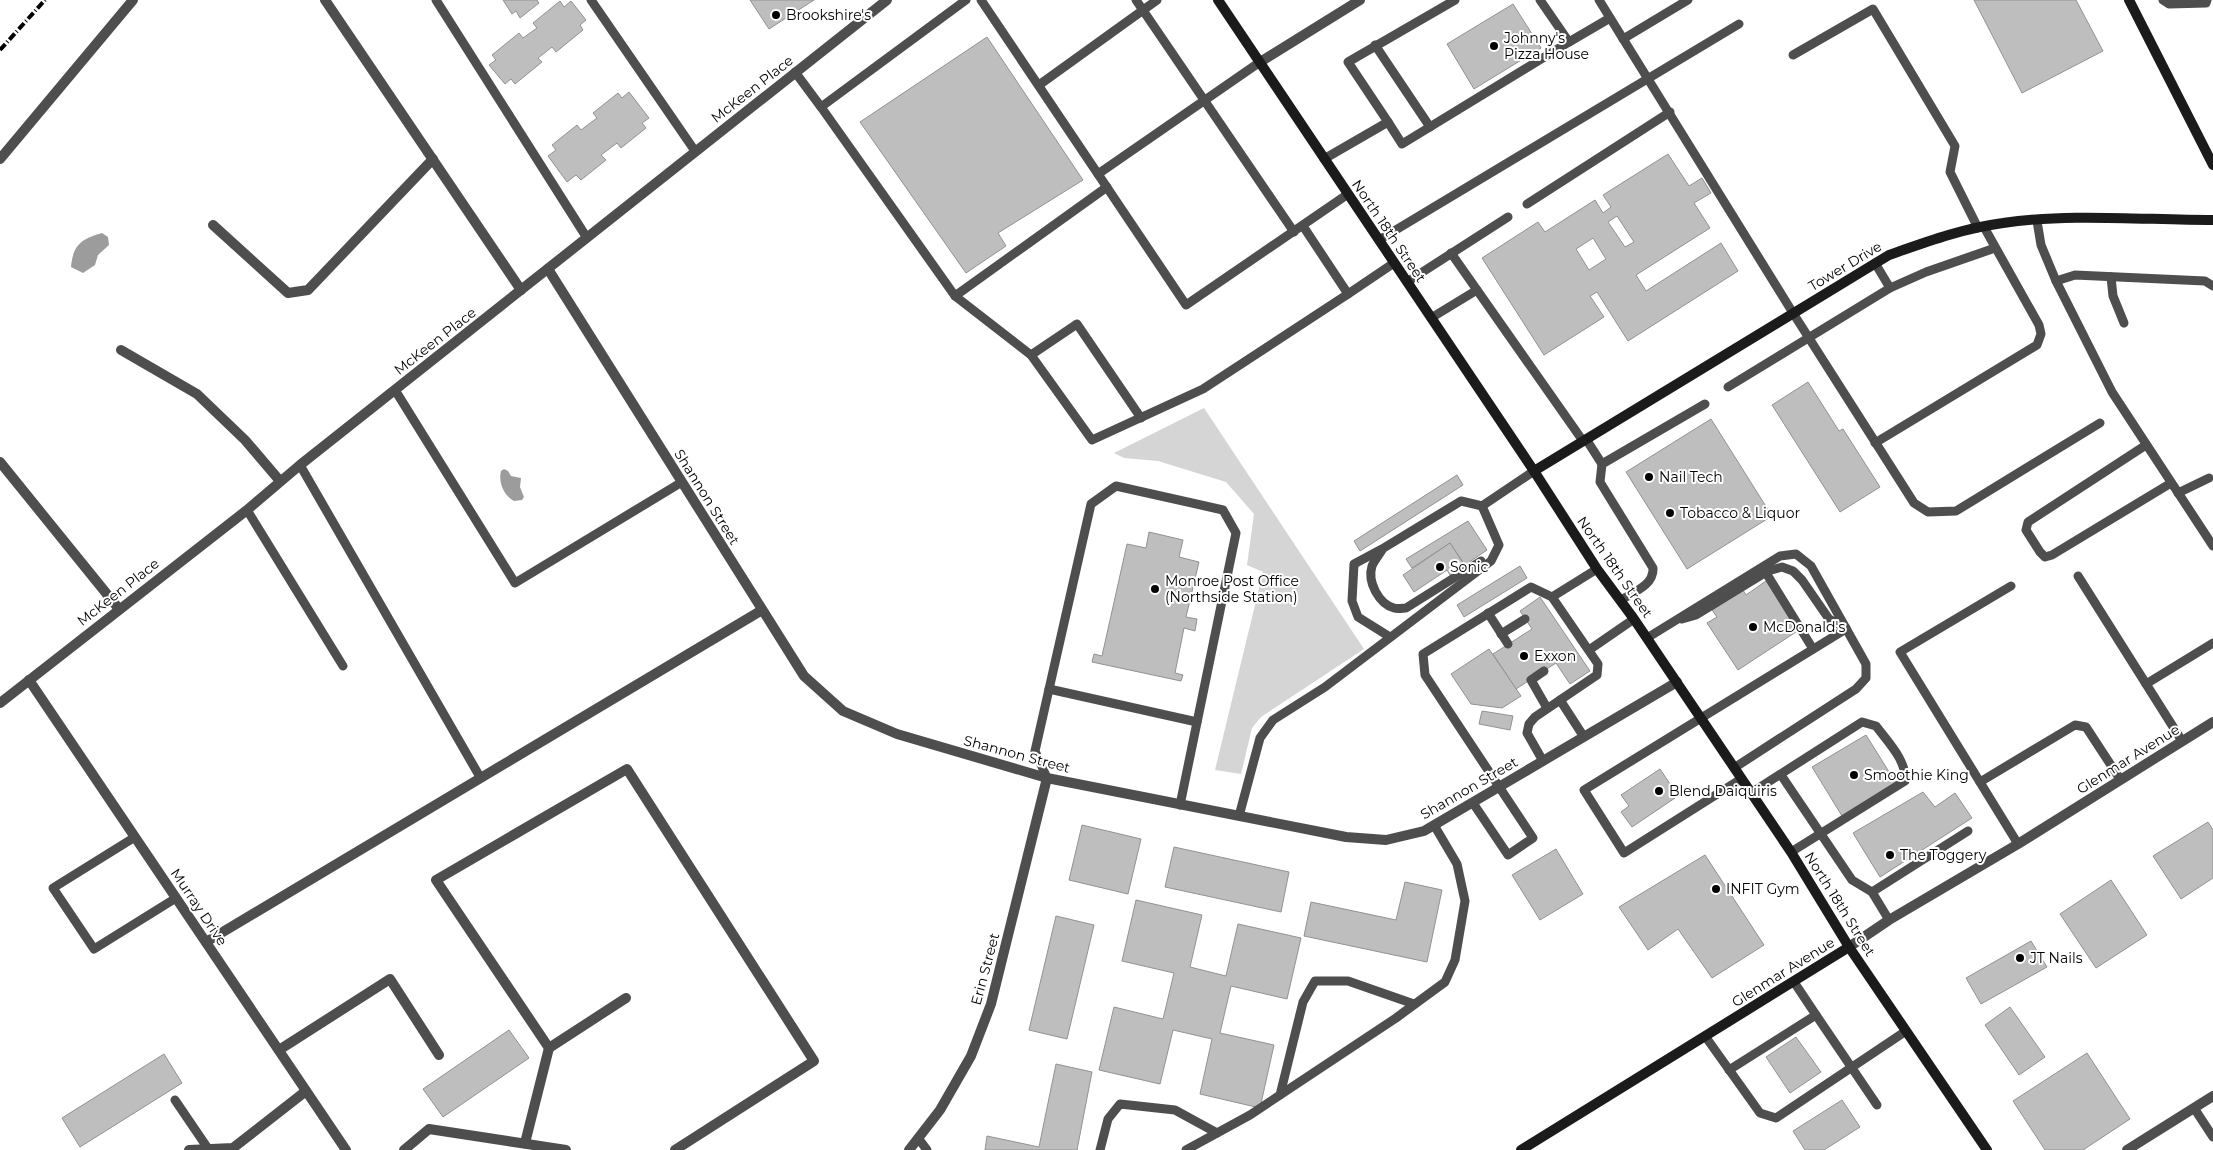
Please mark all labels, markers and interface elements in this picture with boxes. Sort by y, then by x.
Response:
place label: Brookshire's [786,6,871,24]
marker: Brookshire's [770,9,782,21]
place label: Johnny's Pizza House [1503,29,1589,63]
marker: Johnny's Pizza House [1488,40,1500,52]
street label: McKeen Place [707,51,797,127]
street label: North 18th Street [1348,176,1430,286]
street label: Tower Drive [1805,237,1885,295]
street label: McKeen Place [390,303,480,379]
street label: Shannon Street [670,446,744,548]
place label: Nail Tech [1659,468,1723,486]
marker: Nail Tech [1643,471,1655,483]
place label: Tobacco & Liquor [1680,504,1800,522]
marker: Tobacco & Liquor [1664,507,1676,519]
street label: North 18th Street [1573,513,1657,622]
street label: McKeen Place [73,554,163,630]
place label: Sonic [1450,558,1489,576]
marker: Sonic [1434,561,1446,573]
place label: Monroe Post Office (Northside Station) [1165,572,1299,606]
marker: Monroe Post Office (Northside Station) [1149,583,1161,595]
place label: McDonald's [1763,618,1845,636]
marker: McDonald's [1747,621,1759,633]
place label: Exxon [1534,647,1576,665]
marker: Exxon [1518,650,1530,662]
street label: Glenmar Avenue [2073,720,2183,798]
street label: Shannon Street [962,731,1073,777]
street label: Shannon Street [1417,753,1521,823]
place label: Smoothie King [1864,766,1969,784]
marker: Smoothie King [1848,769,1860,781]
place label: Blend Daiquiris [1669,782,1777,800]
marker: Blend Daiquiris [1653,785,1665,797]
place label: The Toggery [1900,846,1987,864]
street label: North 18th Street [1801,848,1880,960]
marker: The Toggery [1884,849,1896,861]
street label: Murray Drive [167,865,231,949]
place label: INFIT Gym [1726,880,1800,898]
marker: INFIT Gym [1710,883,1722,895]
street label: Erin Street [967,931,1003,1007]
street label: Glenmar Avenue [1728,933,1838,1011]
place label: JT Nails [2029,949,2083,967]
marker: JT Nails [2014,952,2026,964]

